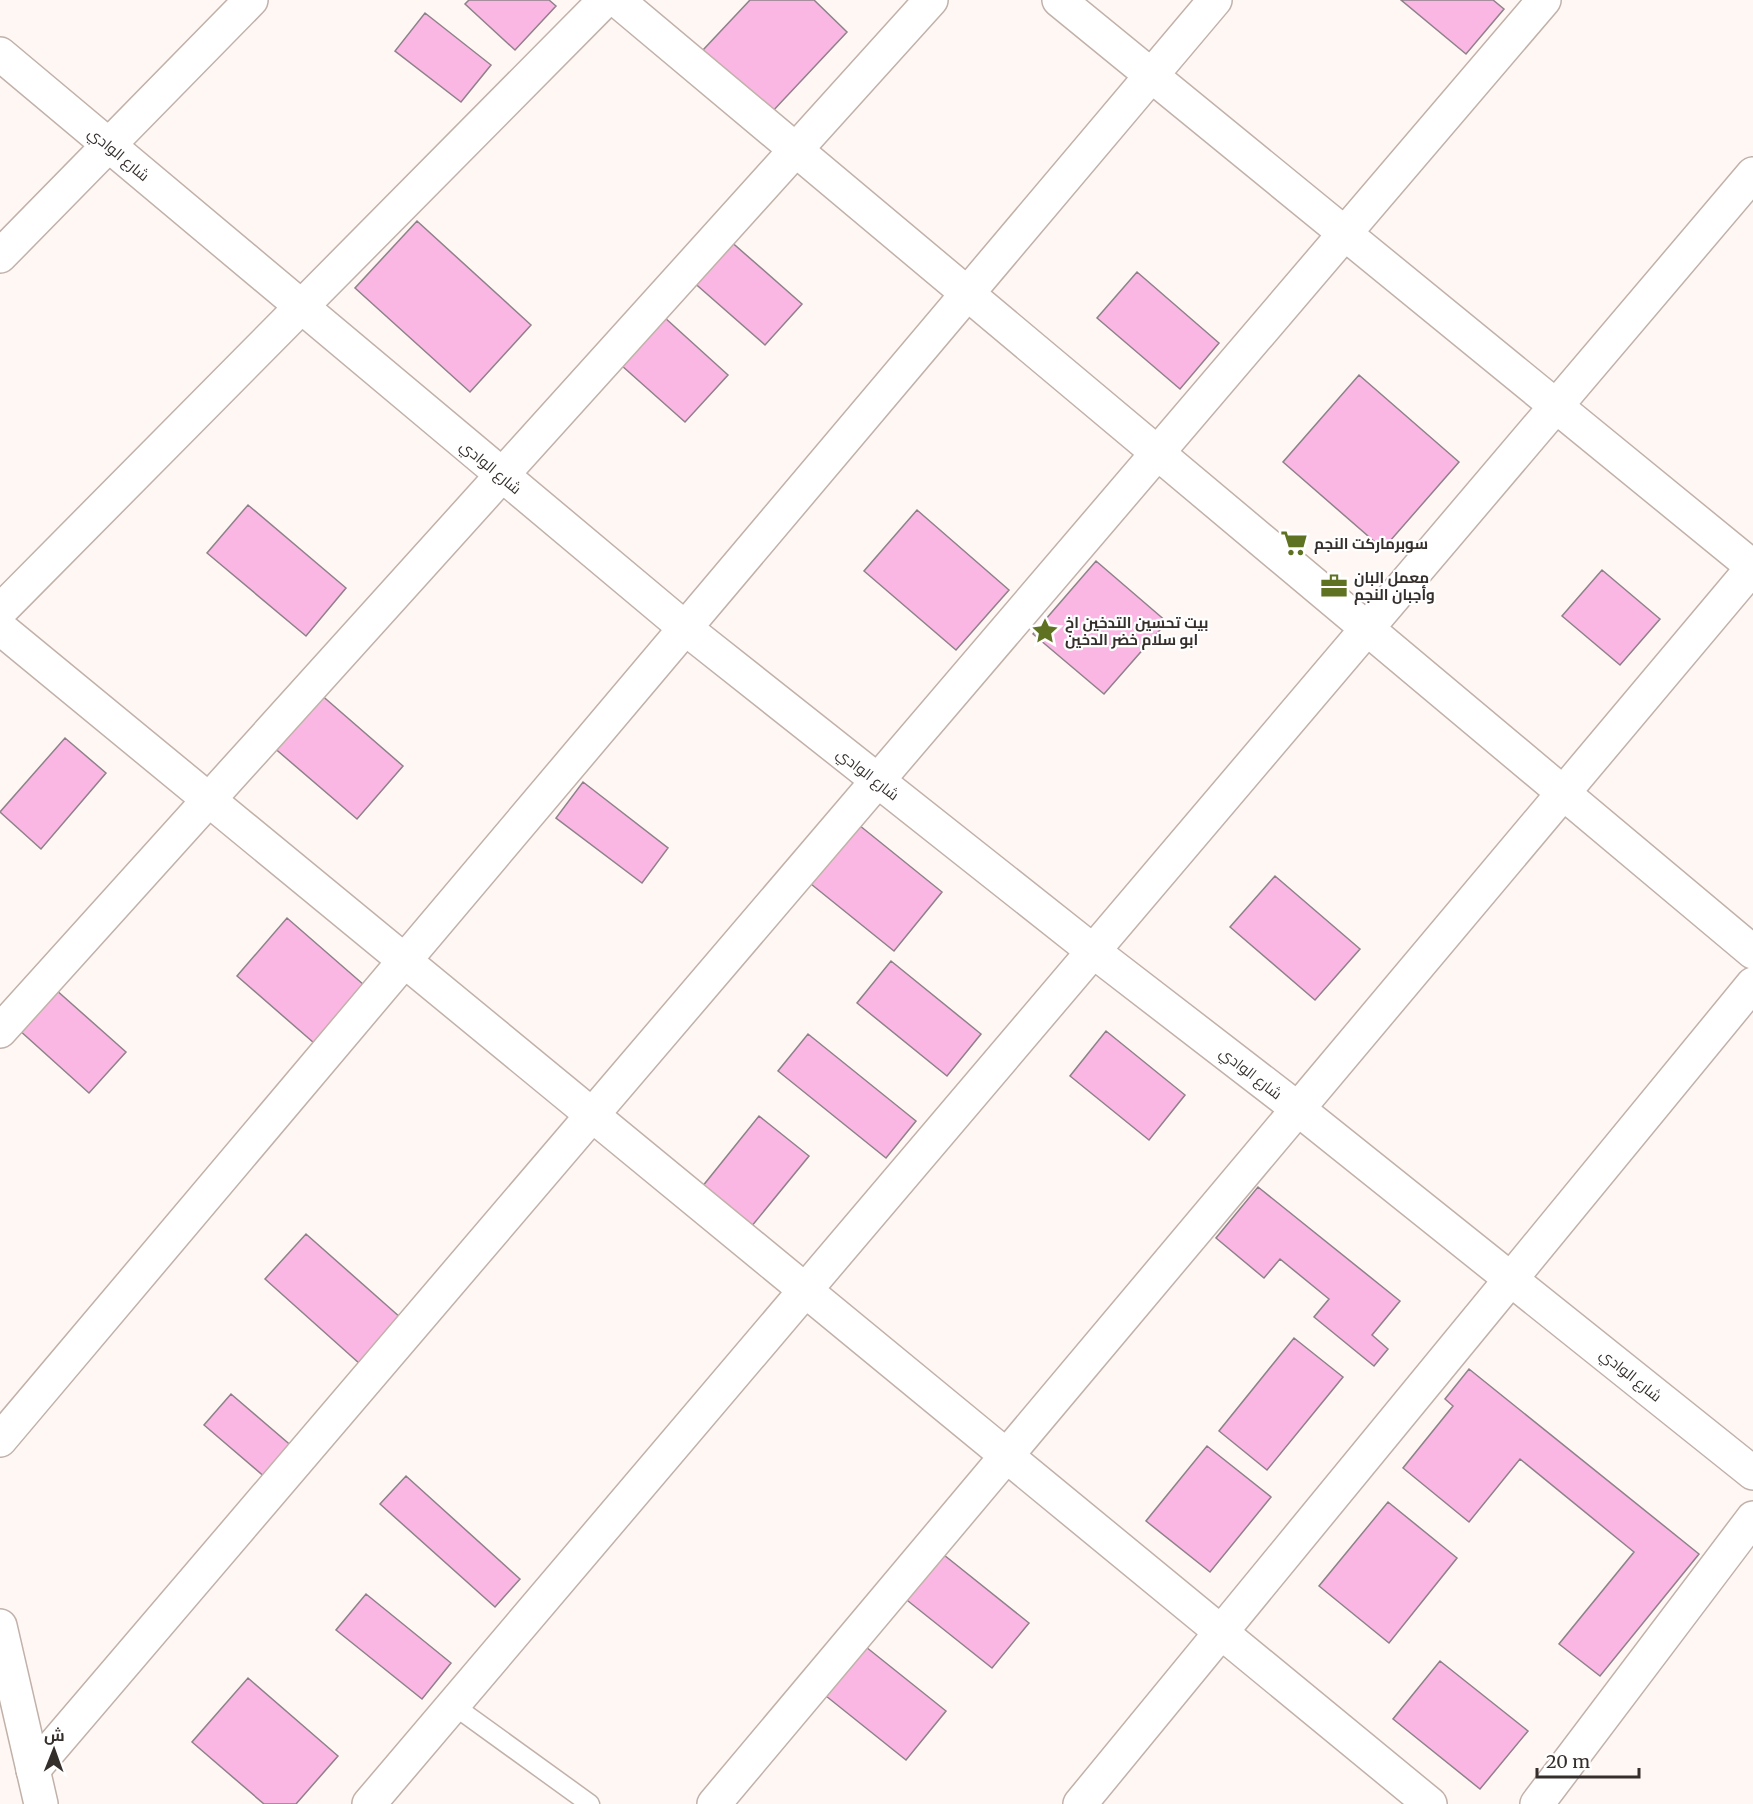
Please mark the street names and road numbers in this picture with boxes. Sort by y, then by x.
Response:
street label: شارع الوادي [83,123,154,187]
street label: شارع الوادي [455,436,526,500]
street label: شارع الوادي [831,744,903,807]
street label: شارع الوادي [1214,1043,1286,1106]
street label: شارع الوادي [1594,1344,1666,1408]

